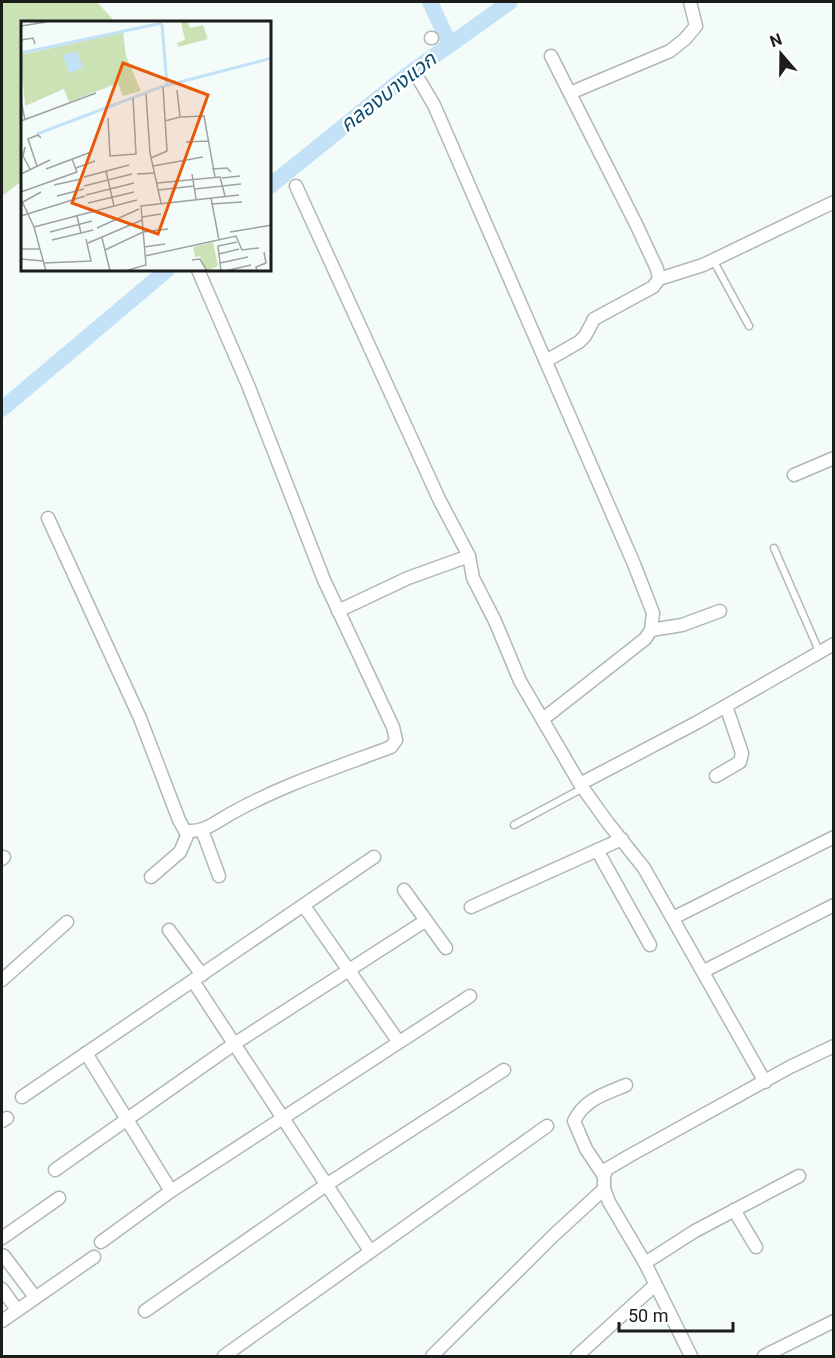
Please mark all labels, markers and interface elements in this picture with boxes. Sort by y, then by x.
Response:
inset map [21,21,272,272]
north arrow [751,24,811,84]
text: N [767,30,785,51]
water label: คลองบางแวก [335,46,442,137]
scale bar [619,1295,733,1333]
text: 50 m [628,1305,668,1326]

